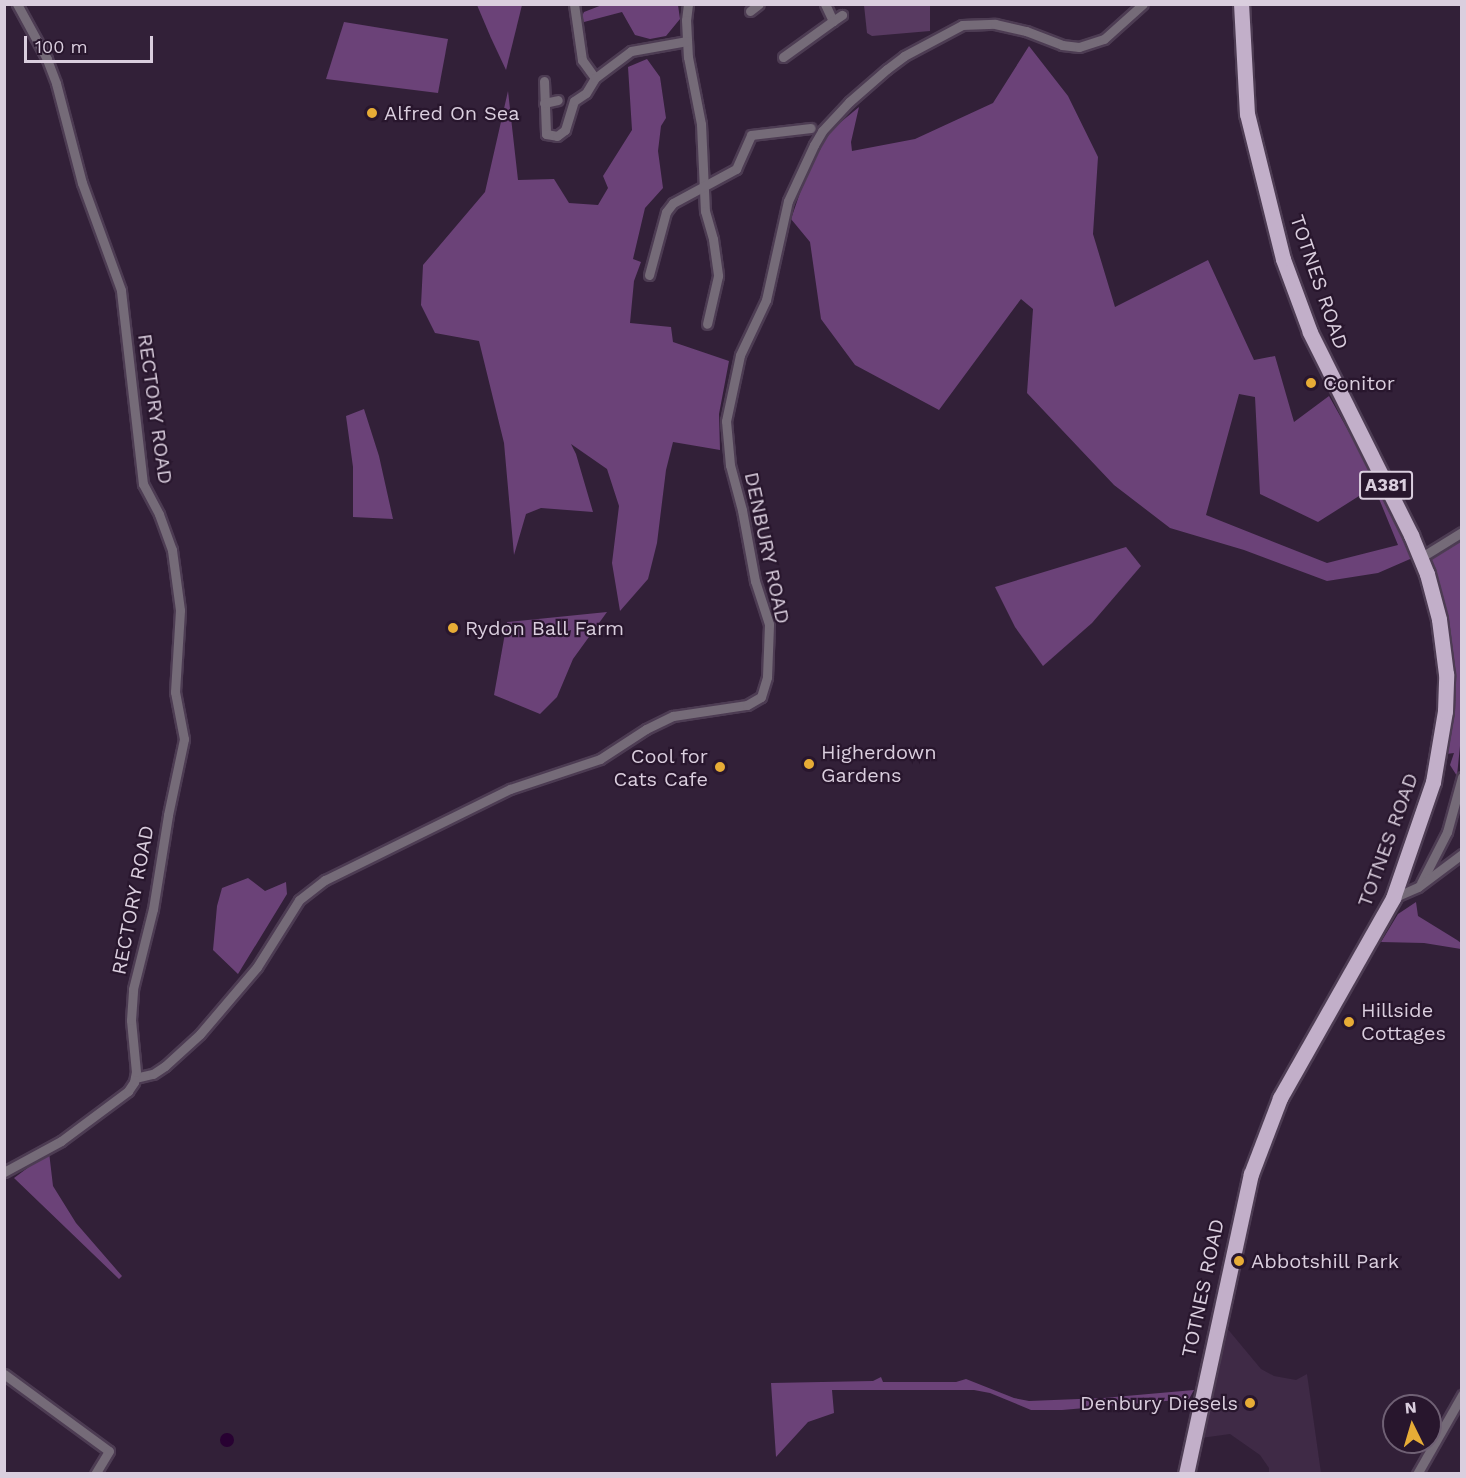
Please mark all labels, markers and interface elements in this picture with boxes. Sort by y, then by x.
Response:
scale bar [27,24,156,62]
text: 100 m [35,36,88,57]
place label: Alfred On Sea [384,101,520,125]
marker: Alfred On Sea [365,106,379,120]
street label: TOTNES ROAD [1285,212,1353,352]
street label: RECTORY ROAD [133,332,177,486]
place label: Conitor [1323,371,1395,395]
marker: Conitor [1304,376,1318,390]
street label: DENBURY ROAD [739,469,795,627]
road number: A381 [1359,470,1413,500]
place label: Rydon Ball Farm [465,616,625,640]
marker: Rydon Ball Farm [446,621,460,635]
place label: Higherdown Gardens [821,740,937,787]
place label: Cool for Cats Cafe [614,744,708,791]
marker: Higherdown Gardens [802,757,816,771]
marker: Cool for Cats Cafe [713,760,727,774]
street label: TOTNES ROAD [1353,770,1423,910]
street label: RECTORY ROAD [107,823,159,977]
place label: Hillside Cottages [1361,999,1446,1046]
marker: Hillside Cottages [1342,1015,1356,1029]
street label: TOTNES ROAD [1177,1217,1229,1359]
place label: Abbotshill Park [1251,1249,1400,1273]
marker: Abbotshill Park [1232,1254,1246,1268]
place label: Denbury Diesels [1080,1391,1238,1415]
north arrow [1382,1394,1442,1454]
marker: Denbury Diesels [1243,1396,1257,1410]
text: N [1404,1398,1417,1418]

